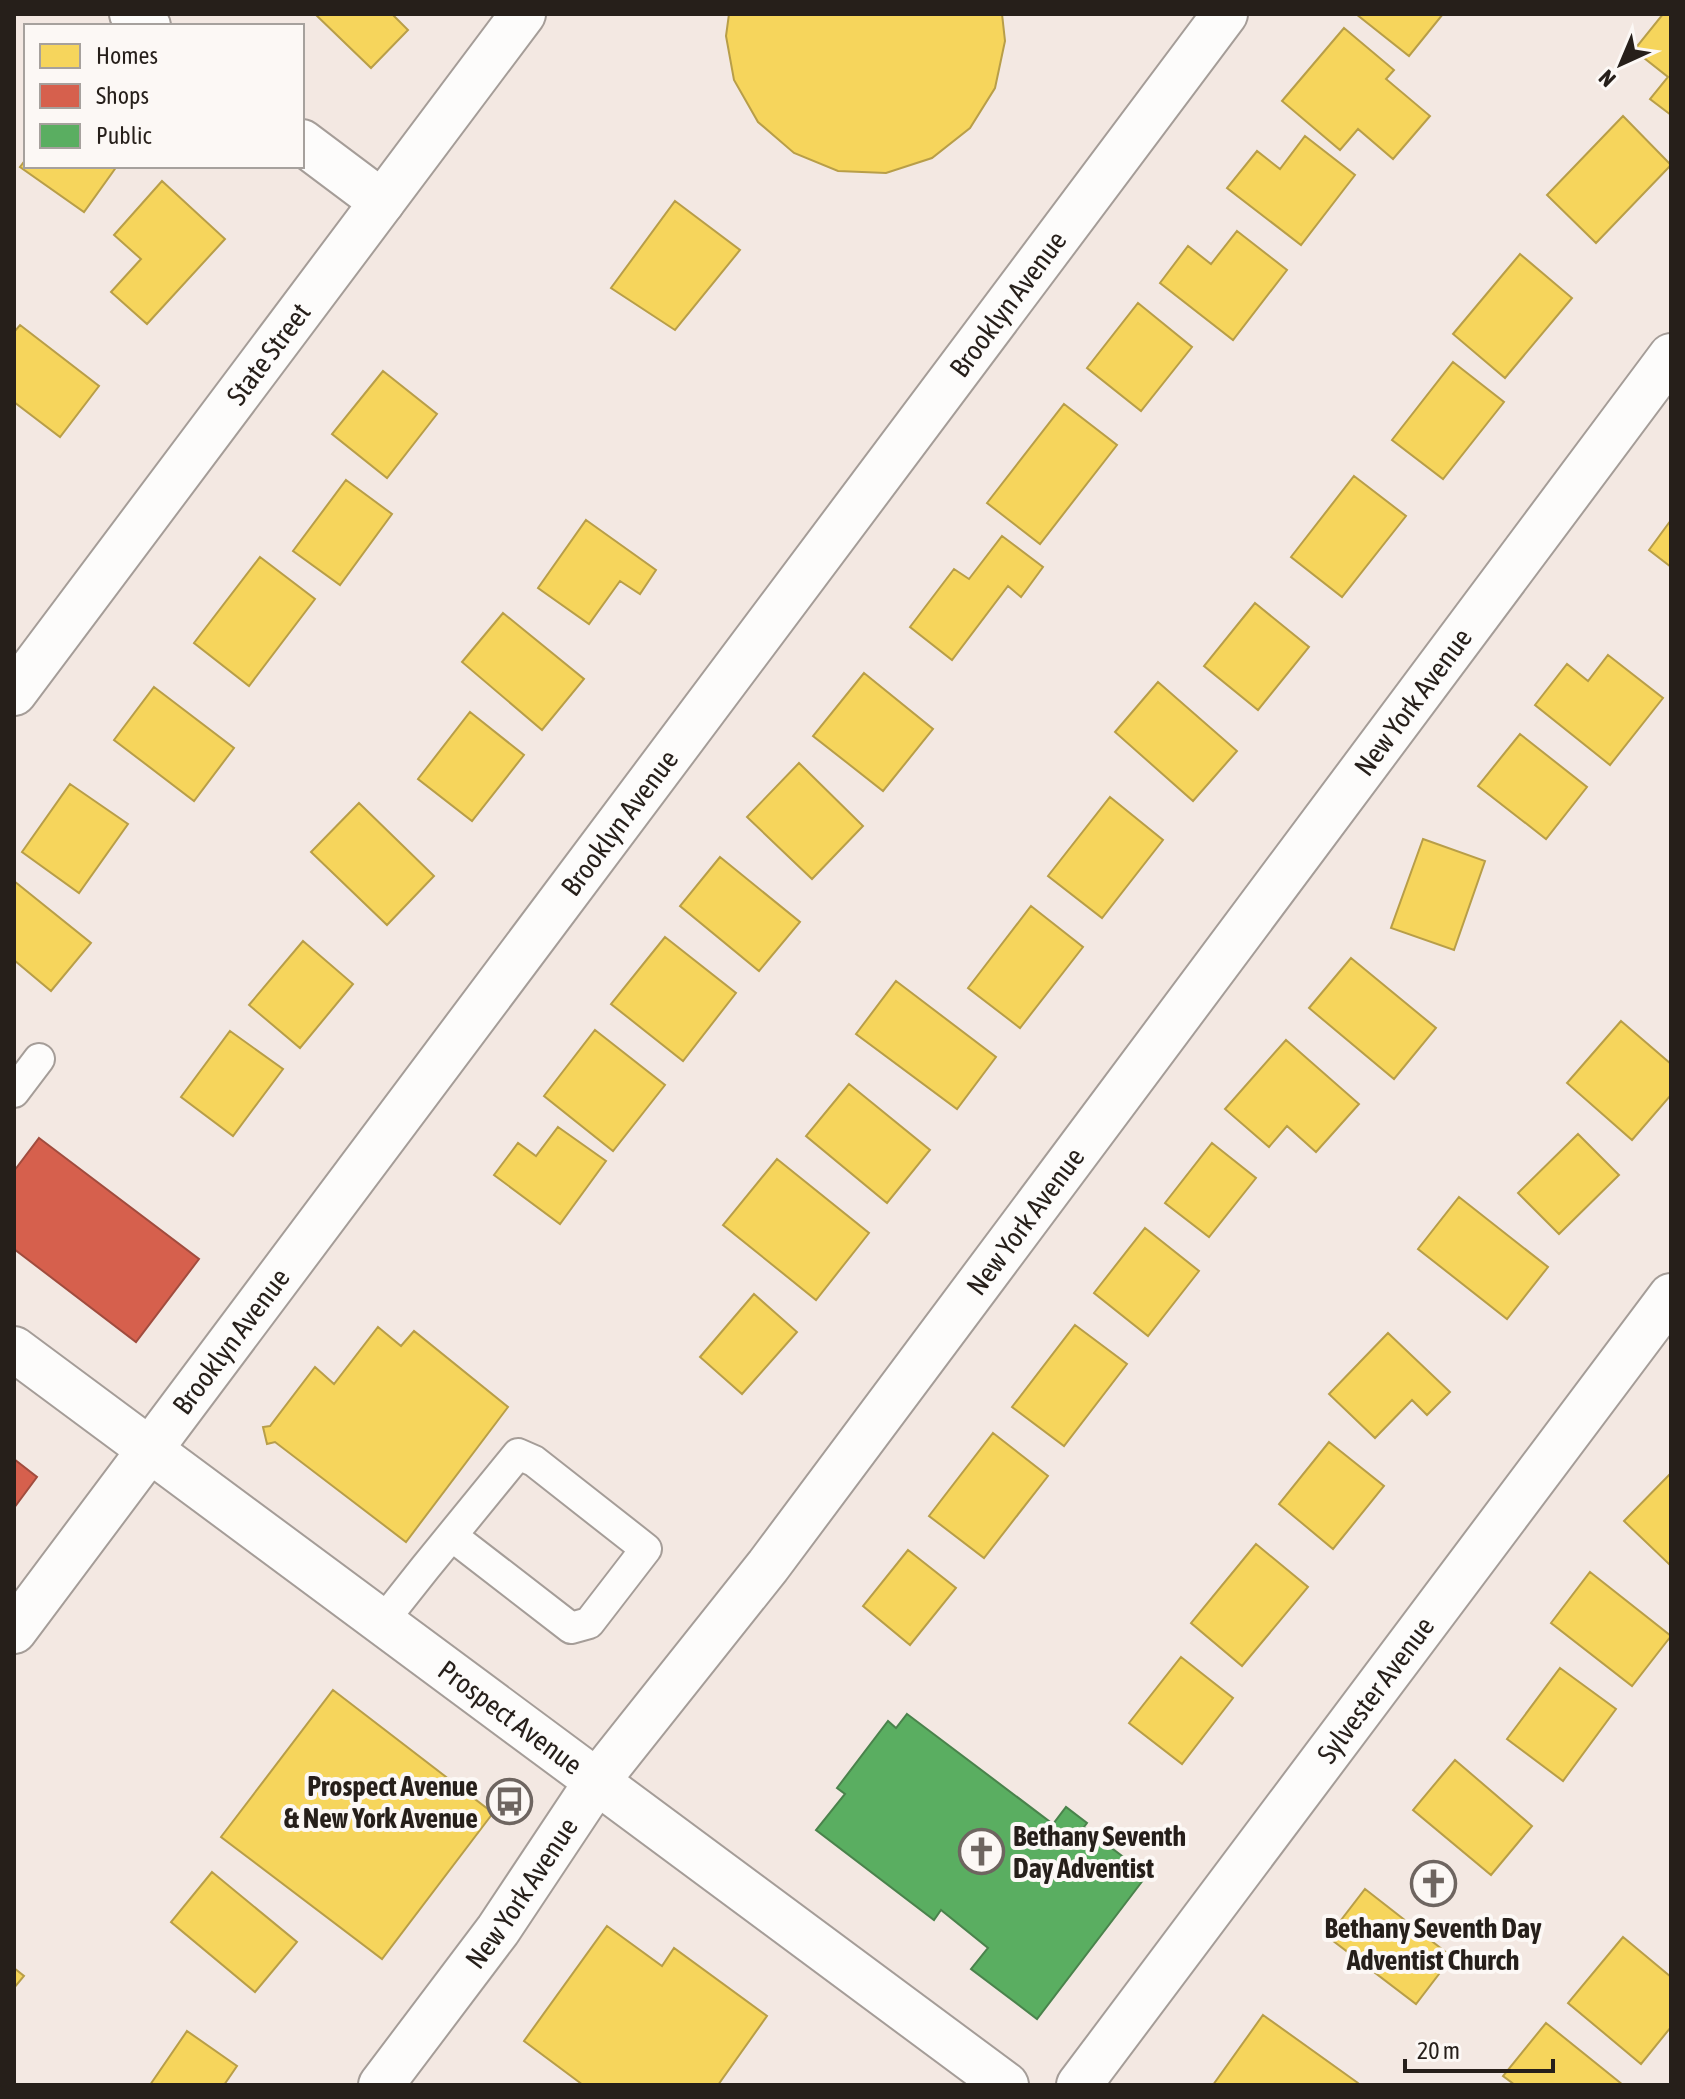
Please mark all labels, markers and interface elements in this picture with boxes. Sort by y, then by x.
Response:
legend [24,24,304,168]
north arrow [1581,24,1661,104]
text: Homes [96,42,158,69]
text: N [1593,65,1621,92]
text: Shops [96,82,149,109]
text: Public [96,122,152,149]
street label: Brooklyn Avenue [943,225,1073,383]
street label: State Street [220,297,317,411]
street label: New York Avenue [1348,622,1478,782]
street label: Brooklyn Avenue [555,743,684,902]
street label: New York Avenue [960,1141,1091,1301]
street label: Brooklyn Avenue [166,1262,296,1420]
street label: Sylvester Avenue [1310,1611,1441,1769]
street label: Prospect Avenue [432,1654,588,1781]
place label: Prospect Avenue & New York Avenue [284,1770,478,1834]
bus stop icon: Prospect Avenue & New York Avenue [485,1778,533,1826]
street label: New York Avenue [459,1812,584,1975]
place label: Bethany Seventh Day Adventist [1013,1820,1186,1884]
church icon: Bethany Seventh Day Adventist [958,1828,1006,1876]
church icon: Bethany Seventh Day Adventist Church [1409,1859,1457,1907]
place label: Bethany Seventh Day Adventist Church [1324,1912,1542,1976]
scale bar [1405,2023,1553,2073]
text: 20 m [1417,2037,1460,2064]

